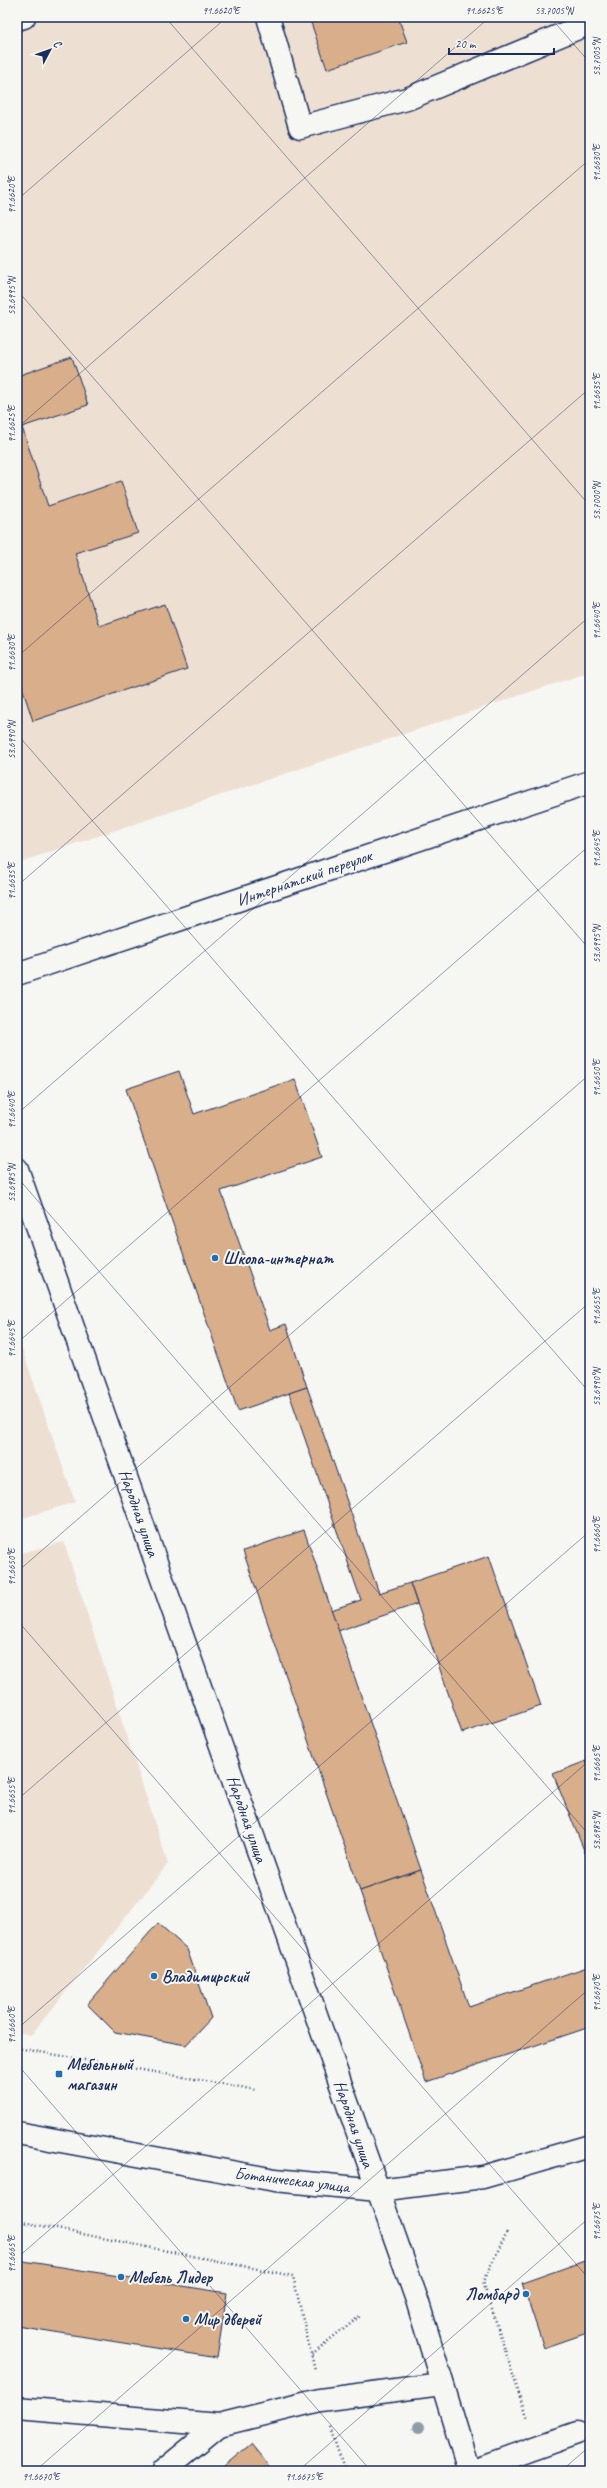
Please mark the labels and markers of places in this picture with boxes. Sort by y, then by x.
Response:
place label: Школа-интернат [223,1248,334,1269]
marker: Школа-интернат [210,1253,220,1263]
place label: Владимирский [162,1966,251,1987]
marker: Владимирский [149,1971,159,1981]
place label: Мебельный магазин [67,2054,135,2095]
marker: Мебельный магазин [54,2069,64,2079]
place label: Мебель Лидер [129,2267,213,2288]
marker: Мебель Лидер [116,2272,126,2282]
place label: Ломбард [465,2284,520,2305]
marker: Ломбард [521,2289,531,2299]
place label: Мир дверей [194,2309,263,2330]
marker: Мир дверей [181,2314,191,2324]

